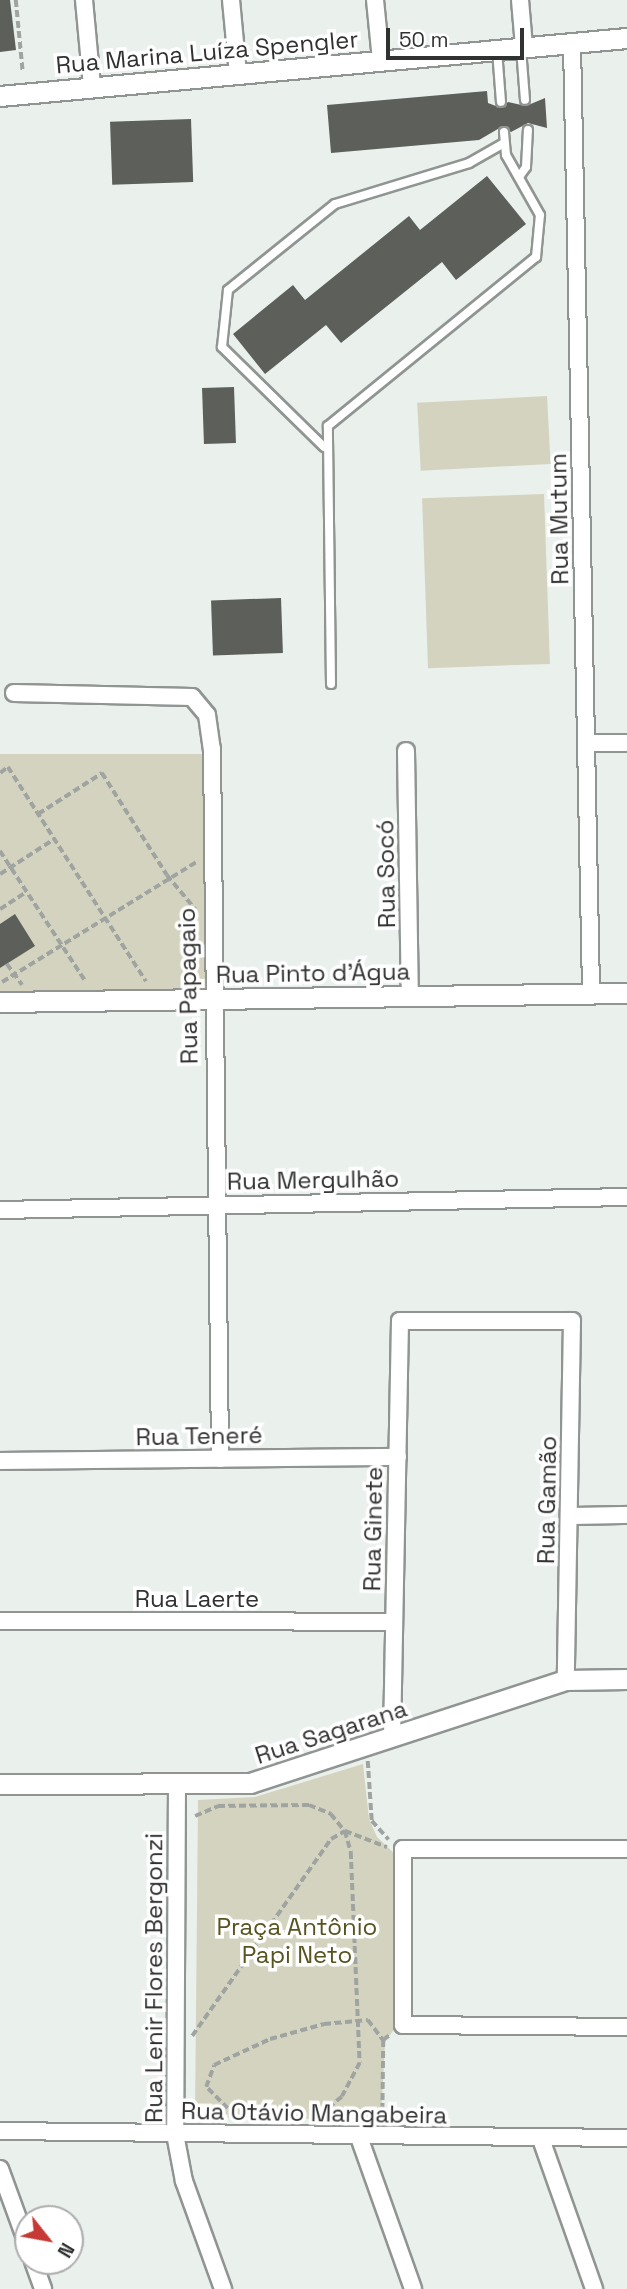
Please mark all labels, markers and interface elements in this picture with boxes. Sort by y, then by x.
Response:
scale bar [389,14,527,58]
street label: Rua Marina Luíza Spengler [55,24,359,80]
text: 50 m [399,26,449,53]
street label: Rua Mutum [543,453,575,585]
street label: Rua Socó [371,819,401,929]
street label: Rua Papagaio [172,907,204,1065]
street label: Rua Pinto d'Água [216,957,410,989]
street label: Rua Mergulhão [227,1164,399,1196]
street label: Rua Teneré [135,1420,263,1452]
street label: Rua Gamão [531,1436,563,1564]
street label: Rua Ginete [358,1466,388,1592]
street label: Rua Laerte [135,1585,259,1613]
street label: Rua Sagarana [251,1694,411,1770]
street label: Rua Lenir Flores Bergonzi [140,1833,168,2123]
park label: Praça Antônio Papi Neto [216,1913,378,1969]
street label: Rua Otávio Mangabeira [181,2096,447,2130]
north arrow [14,2205,84,2275]
text: N [52,2238,80,2262]

